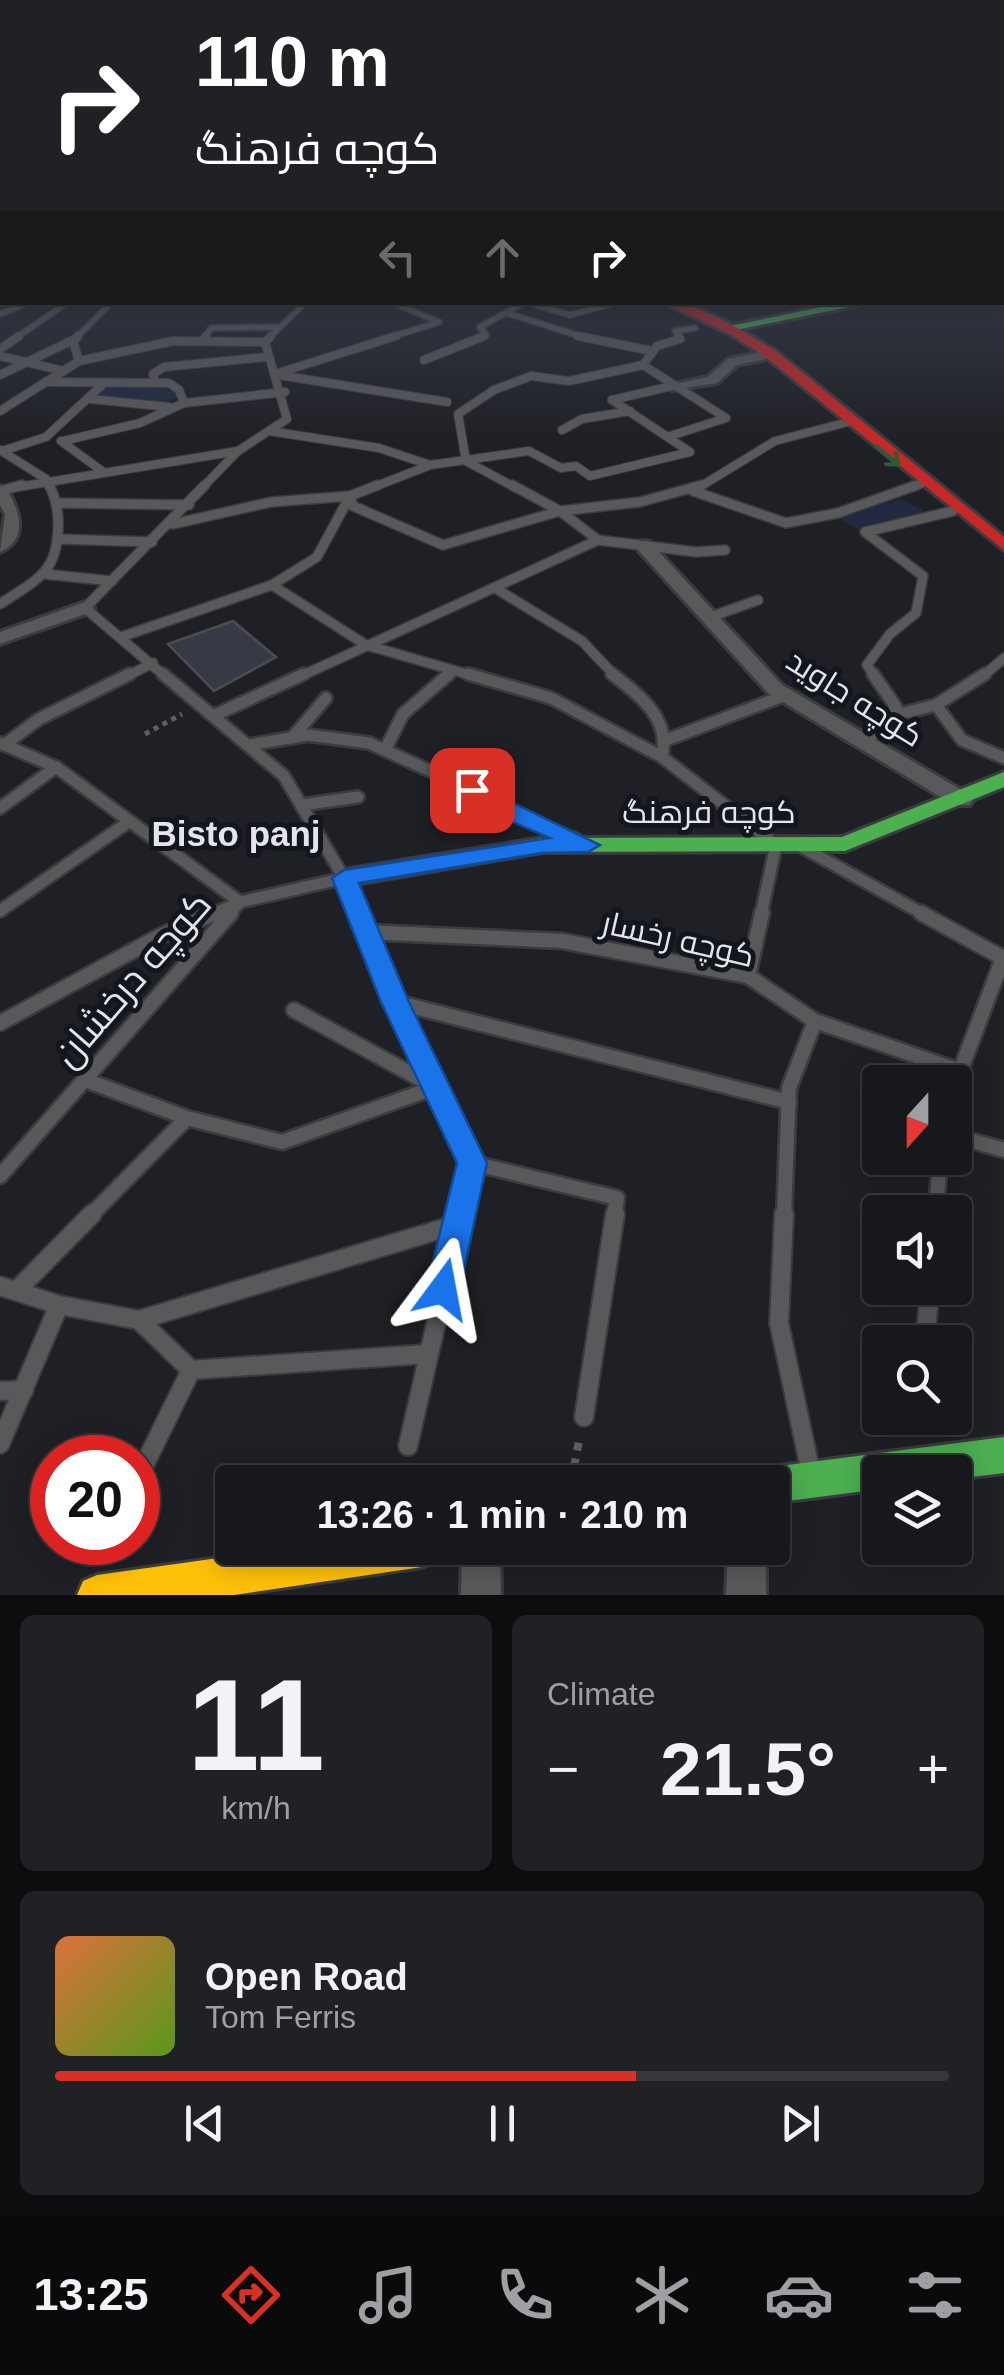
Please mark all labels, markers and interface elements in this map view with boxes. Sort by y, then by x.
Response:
text: 110 m [195,23,390,101]
icon: right [30,40,160,170]
text: کوچه فرهنگ [195,123,439,174]
icon: left [370,230,425,285]
icon: ahead [475,230,530,285]
icon: right [580,230,635,285]
one-way arrow [875,445,901,467]
street label: کوچه جاوید [779,642,930,757]
pin [430,748,515,833]
icon: arrive [445,763,500,818]
street label: کوچه فرهنگ [622,794,796,833]
district label: Bisto panj [151,814,321,853]
street label: کوچه درخشان [45,883,222,1078]
street label: کوچه رخسار [596,904,758,977]
north arrow [862,1065,972,1175]
map controls [862,1065,972,1565]
button: sound [862,1195,972,1305]
position arrow [391,1237,495,1341]
button: search [862,1325,972,1435]
speed limit sign: 20 [30,1435,160,1565]
button: layers [862,1455,972,1565]
text: 13:26 · 1 min · 210 m [317,1494,688,1536]
text: 11 [187,1652,325,1798]
text: Climate [547,1676,655,1712]
text: 21.5° [660,1727,836,1811]
text: − [547,1738,579,1800]
text: + [917,1738,949,1800]
text: km/h [221,1790,291,1826]
text: Open Road [205,1956,408,1998]
text: Tom Ferris [205,1999,356,2035]
icon: previous [177,2096,232,2151]
icon: pause [475,2096,530,2151]
icon: next [773,2096,828,2151]
icon: directions [216,2260,286,2330]
icon: music [353,2260,423,2330]
icon: phone [490,2260,560,2330]
icon: climate [627,2260,697,2330]
icon: car [764,2260,834,2330]
icon: filters [900,2260,970,2330]
text: 13:25 [33,2269,149,2320]

